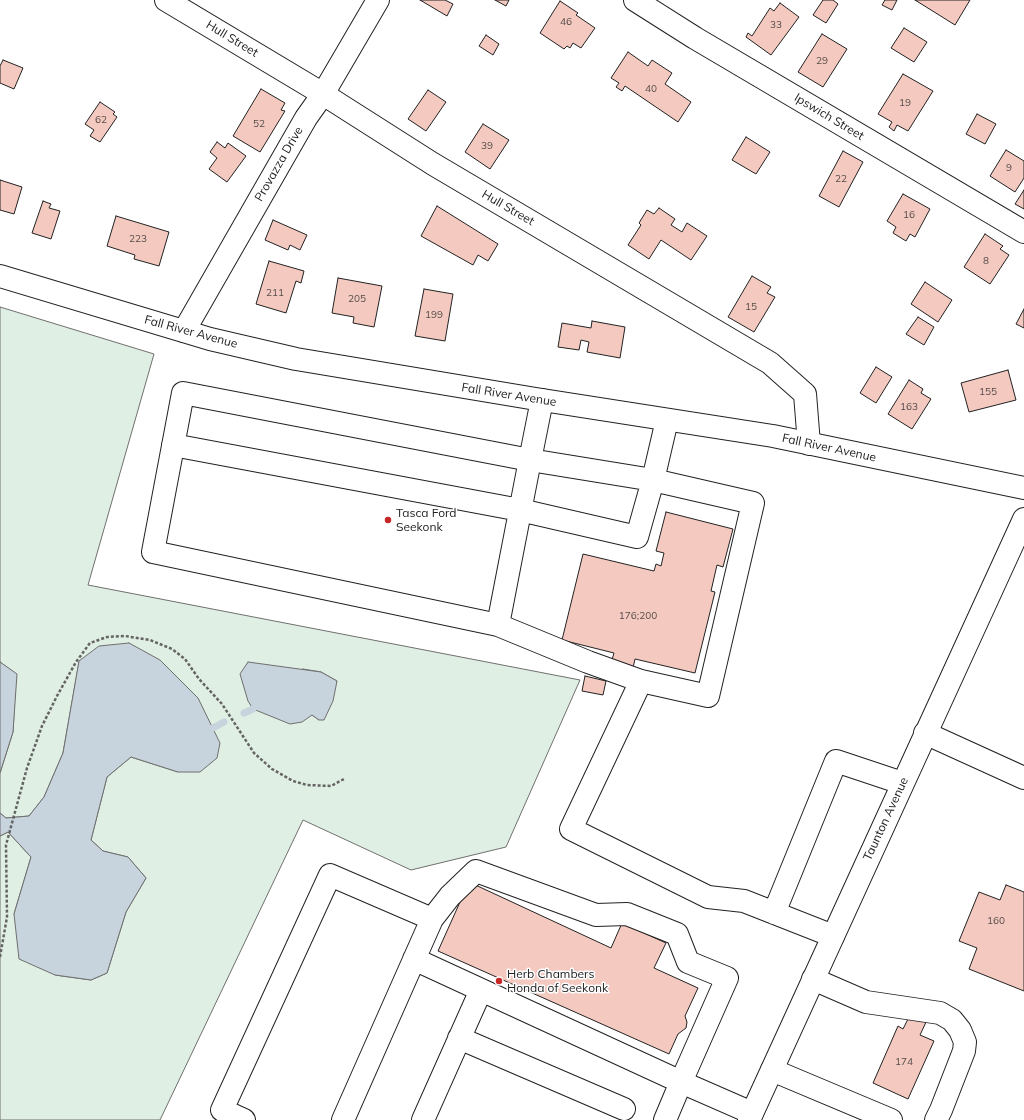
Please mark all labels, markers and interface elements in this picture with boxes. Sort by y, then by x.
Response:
house number: 46 [560,16,572,28]
street label: Hull Street [203,18,261,60]
house number: 33 [770,19,782,31]
house number: 29 [816,55,828,67]
house number: 40 [645,83,657,95]
street label: Ipswich Street [792,91,866,143]
house number: 19 [899,97,911,109]
house number: 62 [95,114,107,126]
house number: 52 [253,118,265,130]
street label: Provazza Drive [252,124,306,204]
house number: 39 [481,140,493,152]
house number: 9 [1006,162,1012,174]
house number: 22 [835,173,847,185]
street label: Hull Street [479,187,537,229]
house number: 16 [903,209,915,221]
house number: 223 [129,233,147,245]
house number: 8 [983,255,989,267]
house number: 211 [266,287,284,299]
house number: 205 [348,293,366,305]
house number: 15 [745,301,757,313]
house number: 199 [425,309,443,321]
street label: Fall River Avenue [143,313,239,351]
street label: Fall River Avenue [461,380,557,410]
house number: 155 [979,386,997,398]
house number: 163 [900,401,918,413]
street label: Fall River Avenue [781,431,877,465]
place label: Tasca Ford Seekonk [396,506,457,534]
marker: Tasca Ford Seekonk [383,515,393,525]
house number: 176;200 [619,610,657,622]
street label: Taunton Avenue [860,775,912,863]
house number: 160 [987,915,1005,927]
place label: Herb Chambers Honda of Seekonk [507,967,608,995]
marker: Herb Chambers Honda of Seekonk [494,976,504,986]
house number: 174 [895,1056,913,1068]

